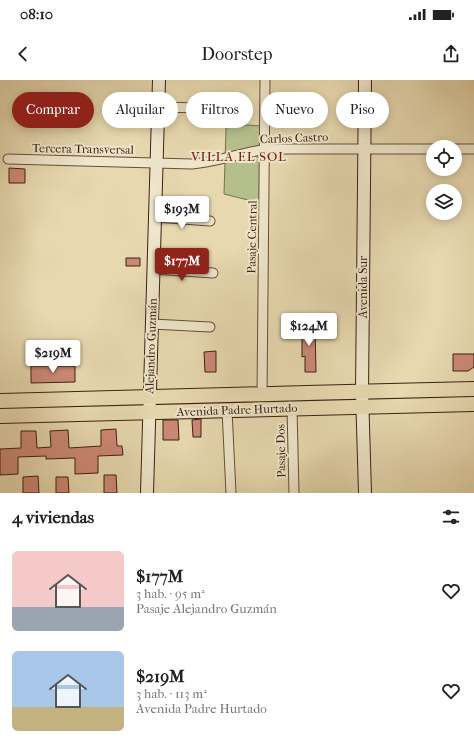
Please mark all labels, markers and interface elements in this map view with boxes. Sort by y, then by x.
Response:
text: 08:10 [20,5,53,23]
icon: back [12,43,34,65]
icon: share [440,43,462,65]
text: Doorstep [201,44,273,65]
chip: Comprar [12,92,94,128]
chip: Alquilar [102,92,178,128]
chip: Filtros [186,92,253,128]
chip: Nuevo [261,92,328,128]
chip: Piso [336,92,389,128]
street label: Carlos Castro [260,130,328,146]
map controls [426,140,462,220]
button: locate [426,140,462,176]
street label: Tercera Transversal [32,141,135,157]
district label: VILLA EL SOL [190,149,287,164]
button: layers [426,184,462,220]
pin: $193M [154,196,210,230]
street label: Pasaje Central [244,200,260,274]
text: $193M [164,201,200,216]
pin: $177M [154,248,210,282]
text: $177M [164,253,200,268]
street label: Avenida Sur [356,255,370,319]
street label: Alejandro Guzmán [142,298,160,395]
pin: $124M [281,313,337,347]
text: $124M [290,318,328,333]
pin: $219M [25,340,81,374]
text: $219M [34,345,72,360]
street label: Avenida Padre Hurtado [175,401,298,419]
street label: Pasaje Dos [274,423,288,478]
icon: filters [440,506,462,528]
text: 4 viviendas [12,507,94,527]
text: $177M [136,566,183,586]
icon: home [44,567,92,615]
icon: heart [440,580,462,602]
text: 3 hab. · 95 m² [136,586,205,601]
text: Pasaje Alejandro Guzmán [136,601,277,616]
text: $219M [136,666,185,686]
icon: home [44,667,92,715]
icon: heart [440,680,462,702]
text: 3 hab. · 113 m² [136,686,207,701]
text: Avenida Padre Hurtado [136,701,267,716]

